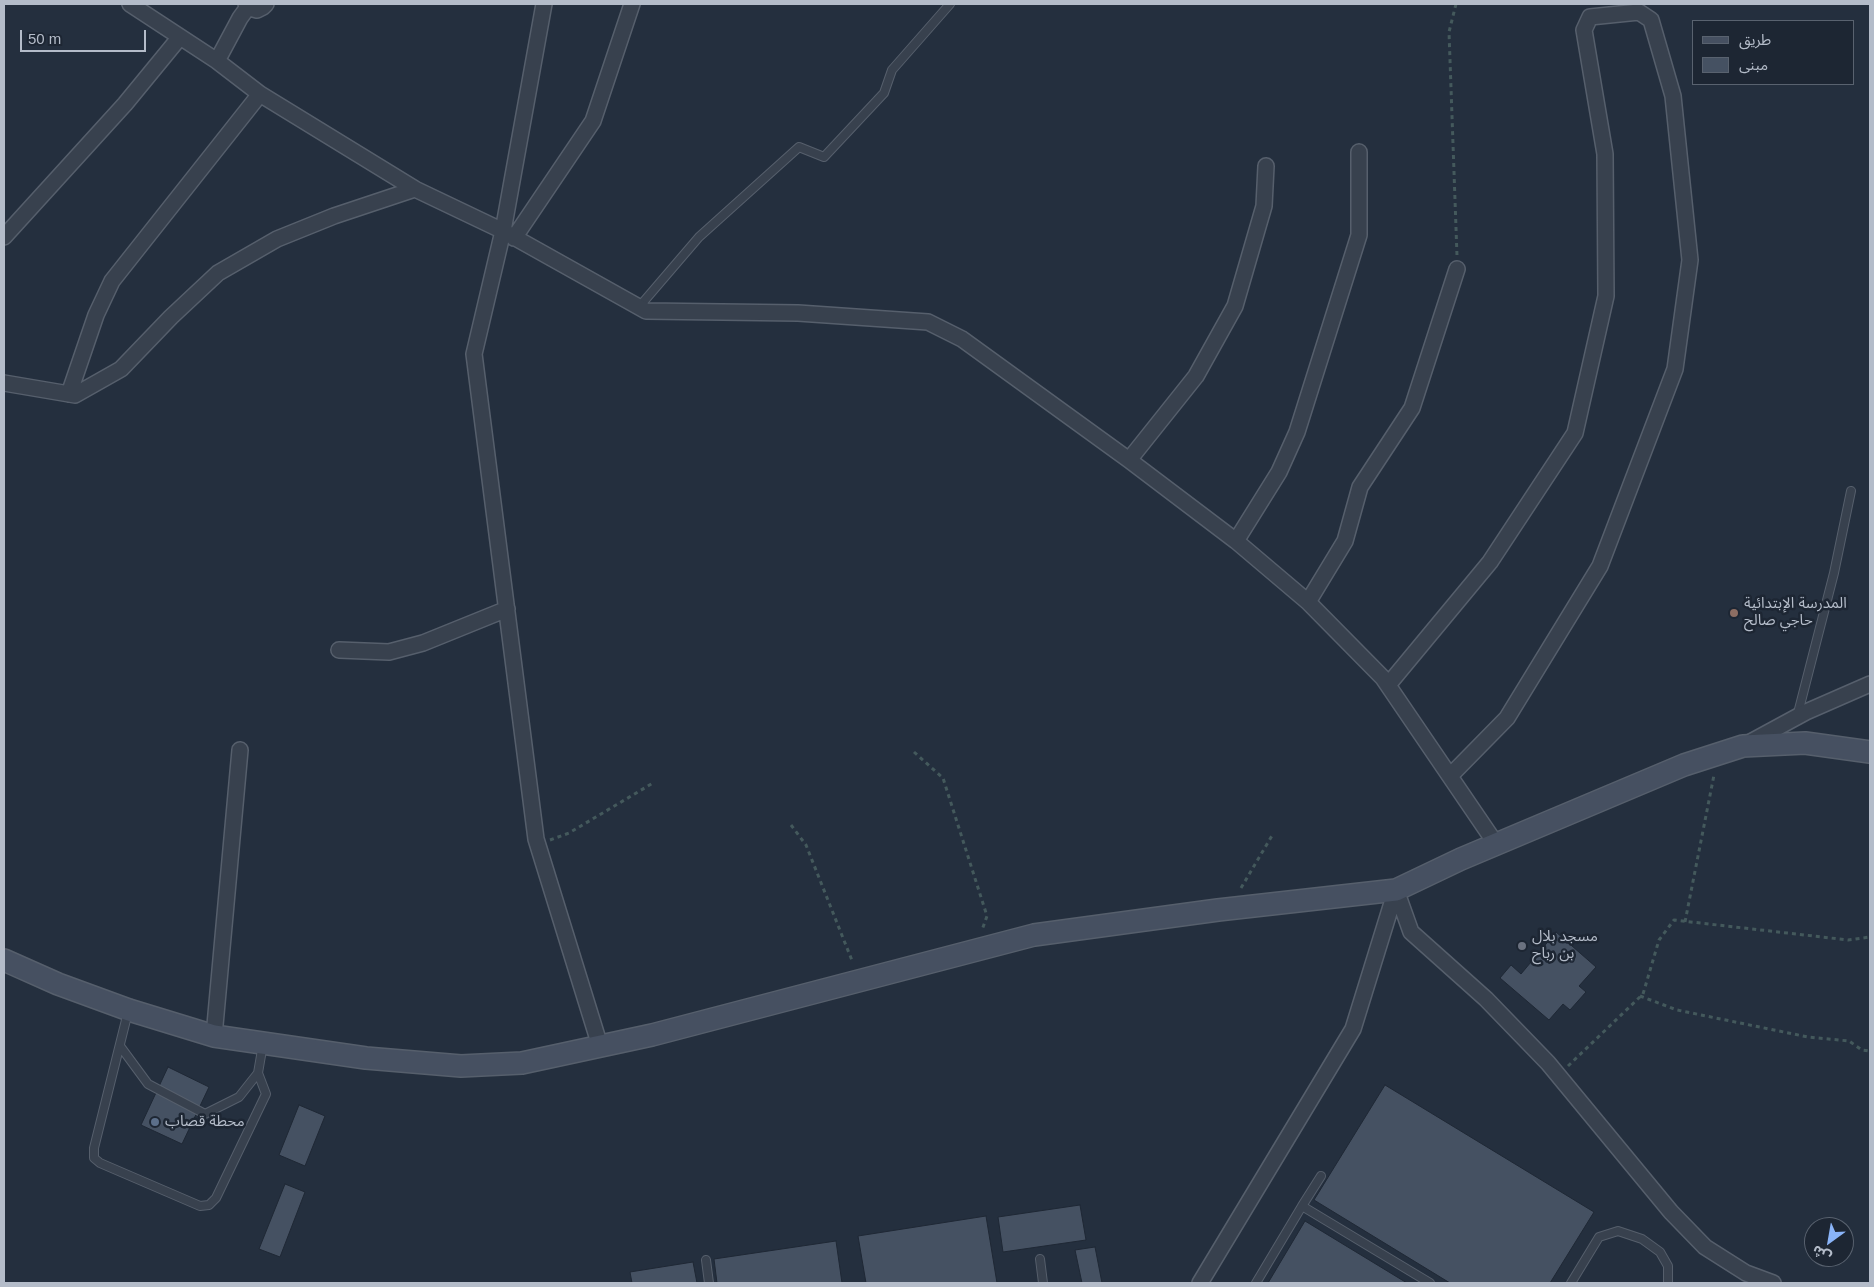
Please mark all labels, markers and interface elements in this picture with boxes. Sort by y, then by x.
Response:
scale bar [22,20,149,52]
legend [1692,20,1854,85]
text: 50 m [28,30,61,47]
text: طريق [1739,31,1771,48]
text: مبنى [1739,56,1768,73]
place label: المدرسة الإبتدائية حاجي صالح [1744,595,1847,630]
marker: المدرسة الإبتدائية حاجي صالح [1728,607,1740,619]
place label: مسجد بلال بن رباح [1532,928,1598,963]
marker: مسجد بلال بن رباح [1516,940,1528,952]
place label: محطة قصاب [165,1113,245,1131]
marker: محطة قصاب [149,1116,161,1128]
north arrow [1804,1217,1854,1267]
text: ش [1809,1242,1834,1266]

